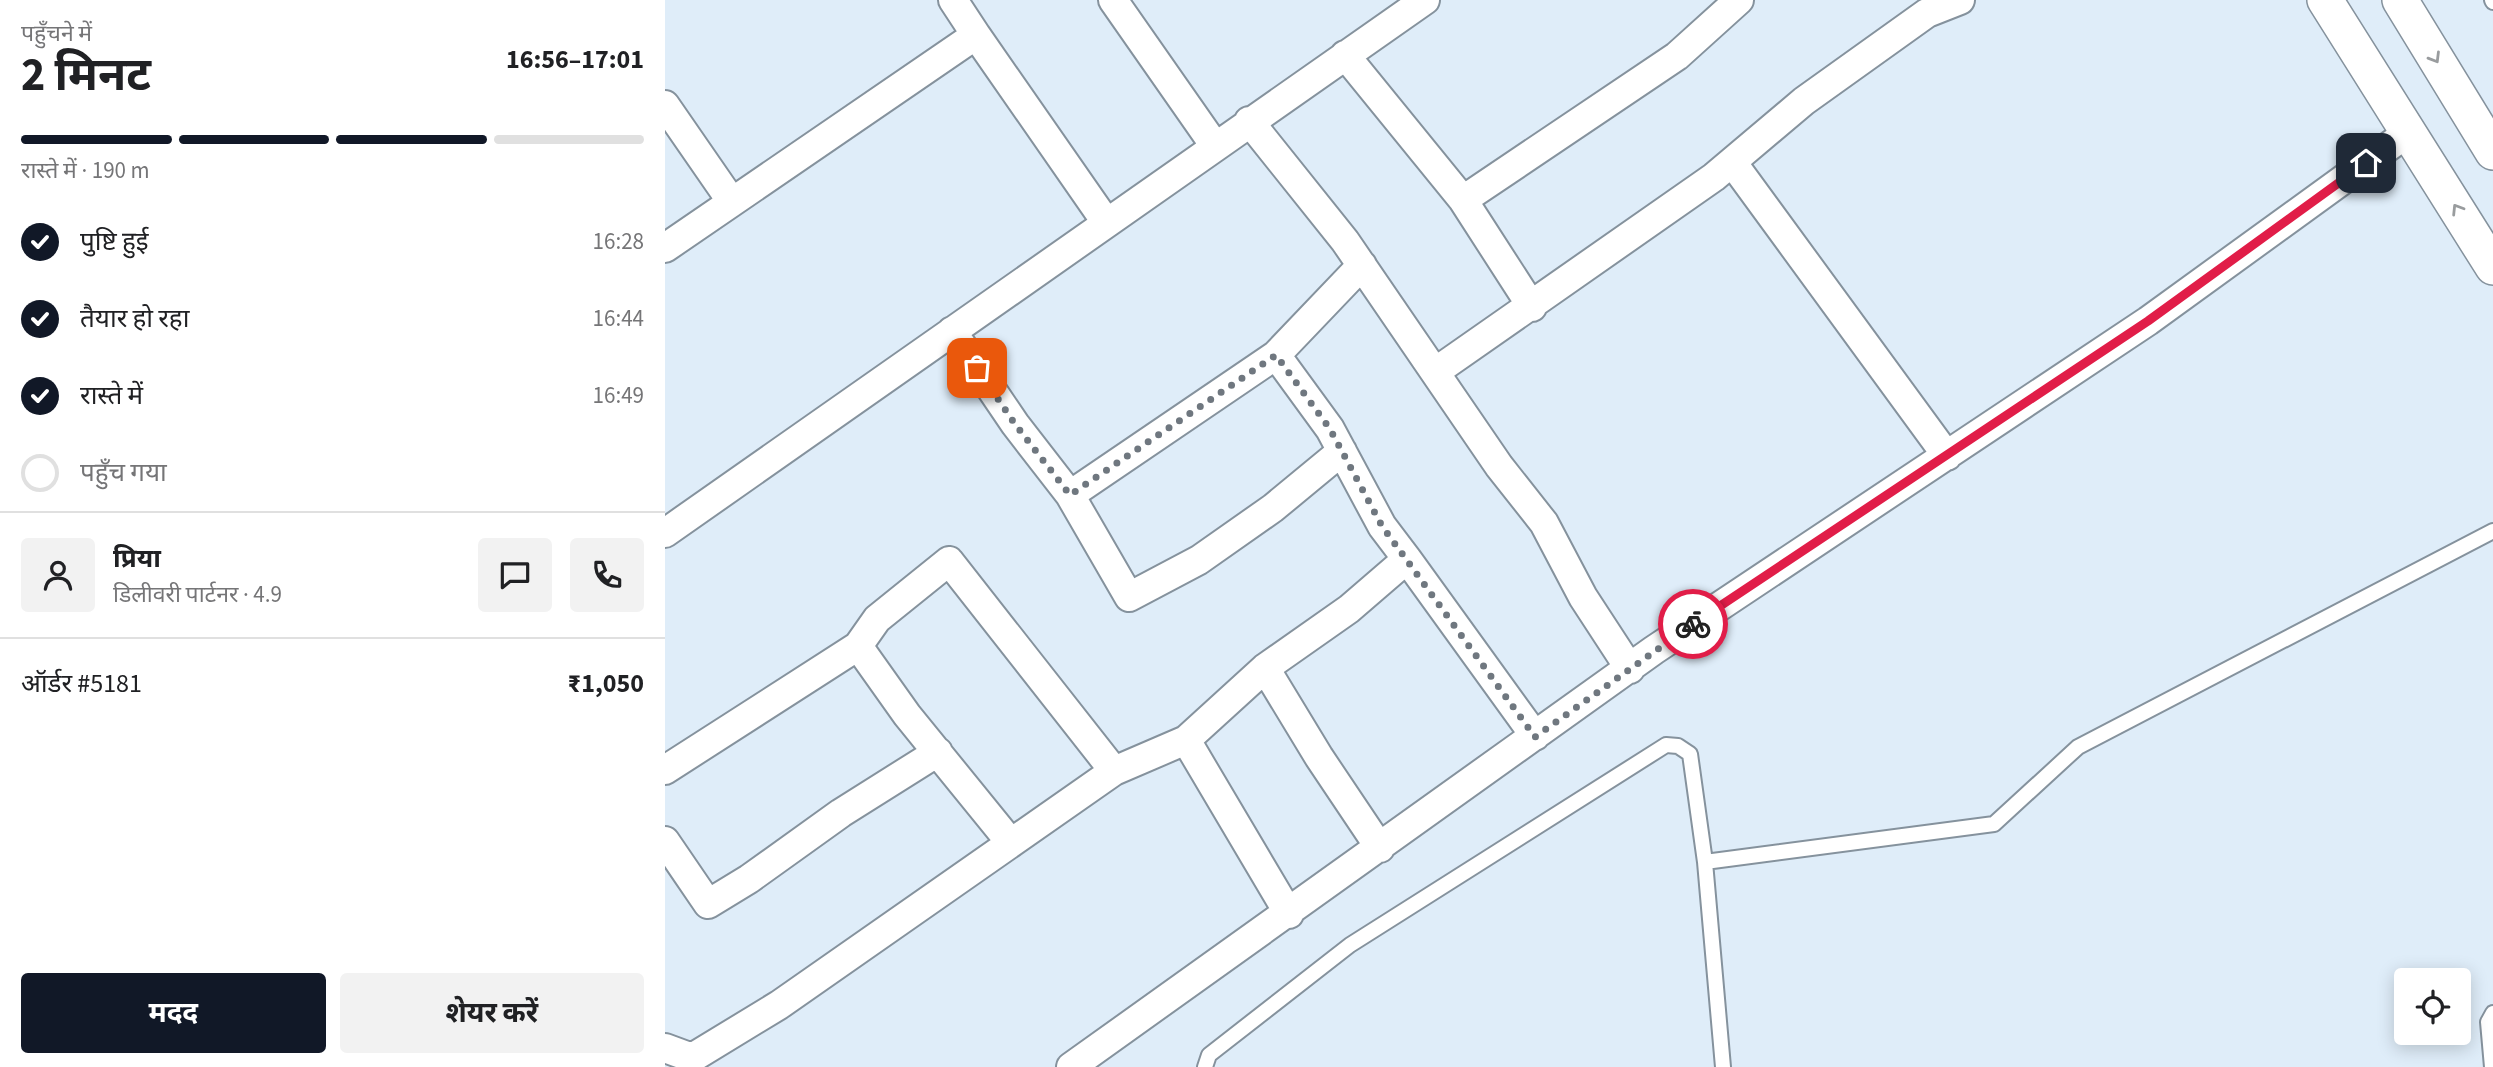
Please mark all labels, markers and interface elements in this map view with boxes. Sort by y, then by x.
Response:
text: पहुँचने में [21,17,92,50]
text: 16:56–17:01 [506,41,644,78]
text: 2 मिनट [21,43,151,108]
one-way arrow [2427,51,2440,64]
pin [2336,133,2396,193]
icon: home [2347,144,2385,182]
text: रास्ते में · 190 m [21,154,150,187]
one-way arrow [2453,203,2466,216]
icon: check [21,223,59,261]
text: पुष्टि हुई [80,223,148,260]
text: 16:28 [593,225,644,258]
icon: check [21,300,59,338]
text: तैयार हो रहा [80,300,189,337]
text: 16:44 [593,302,644,335]
pin [947,338,1007,398]
icon: bag [958,349,996,387]
icon: check [21,377,59,415]
text: रास्ते में [80,377,143,414]
text: 16:49 [593,379,644,412]
text: पहुँच गया [80,454,167,491]
button: person [21,538,95,612]
button: chat [478,538,552,612]
button: phone [570,538,644,612]
text: प्रिया [113,540,161,577]
text: डिलीवरी पार्टनर · 4.9 [113,578,282,611]
courier [1658,589,1728,659]
icon: bike [1674,605,1712,643]
text: ऑर्डर #5181 [21,665,142,702]
text: ₹1,050 [568,665,644,702]
map controls [2394,968,2471,1045]
button: locate [2394,968,2471,1045]
button: मदद [21,973,326,1053]
button: शेयर करें [340,973,644,1053]

